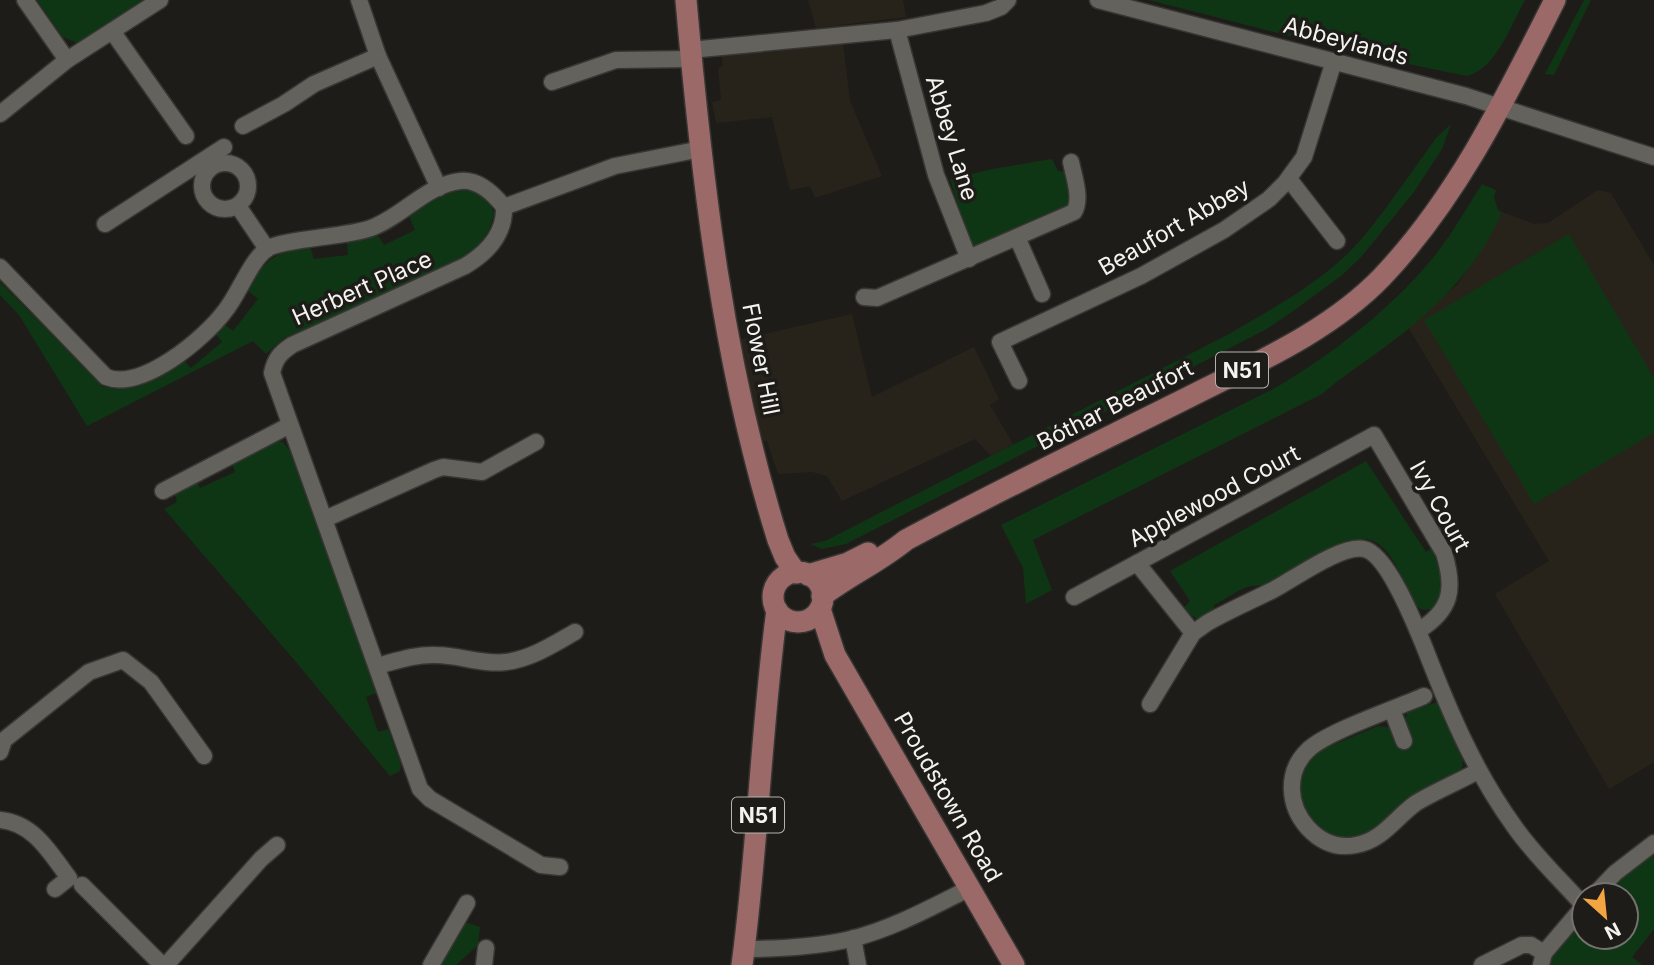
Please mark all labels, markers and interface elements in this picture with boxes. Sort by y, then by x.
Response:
street label: Abbeylands [1280,11,1412,71]
street label: Abbey Lane [920,72,984,204]
street label: Beaufort Abbey [1093,172,1255,282]
street label: Herbert Place [288,245,436,331]
street label: Flower Hill [736,301,786,417]
road number: N51 [1216,352,1268,388]
street label: Bóthar Beaufort [1032,353,1198,456]
street label: Applewood Court [1124,439,1305,553]
street label: Ivy Court [1404,456,1477,557]
street label: Proudstown Road [888,707,1008,887]
road number: N51 [732,798,784,832]
north arrow [1570,881,1640,951]
text: N [1601,917,1624,944]

